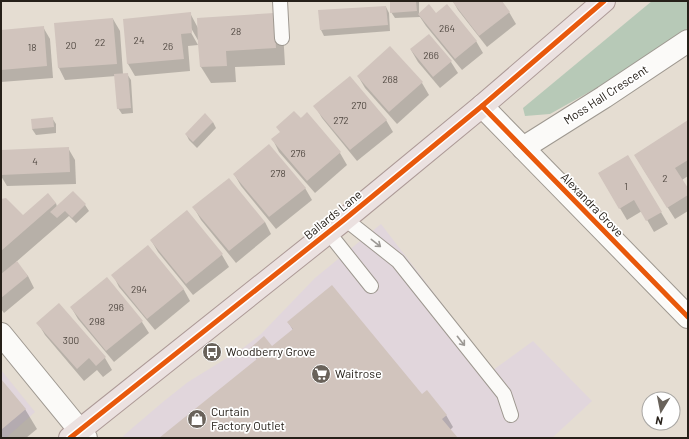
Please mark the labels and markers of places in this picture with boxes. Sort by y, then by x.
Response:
bus stop icon: Woodberry Grove [201,341,223,363]
place label: Woodberry Grove [226,344,315,358]
supermarket icon: Waitrose [310,363,332,385]
place label: Waitrose [335,366,382,380]
place label: Curtain Factory Outlet [211,404,285,432]
shop icon: Curtain Factory Outlet [186,408,208,430]

